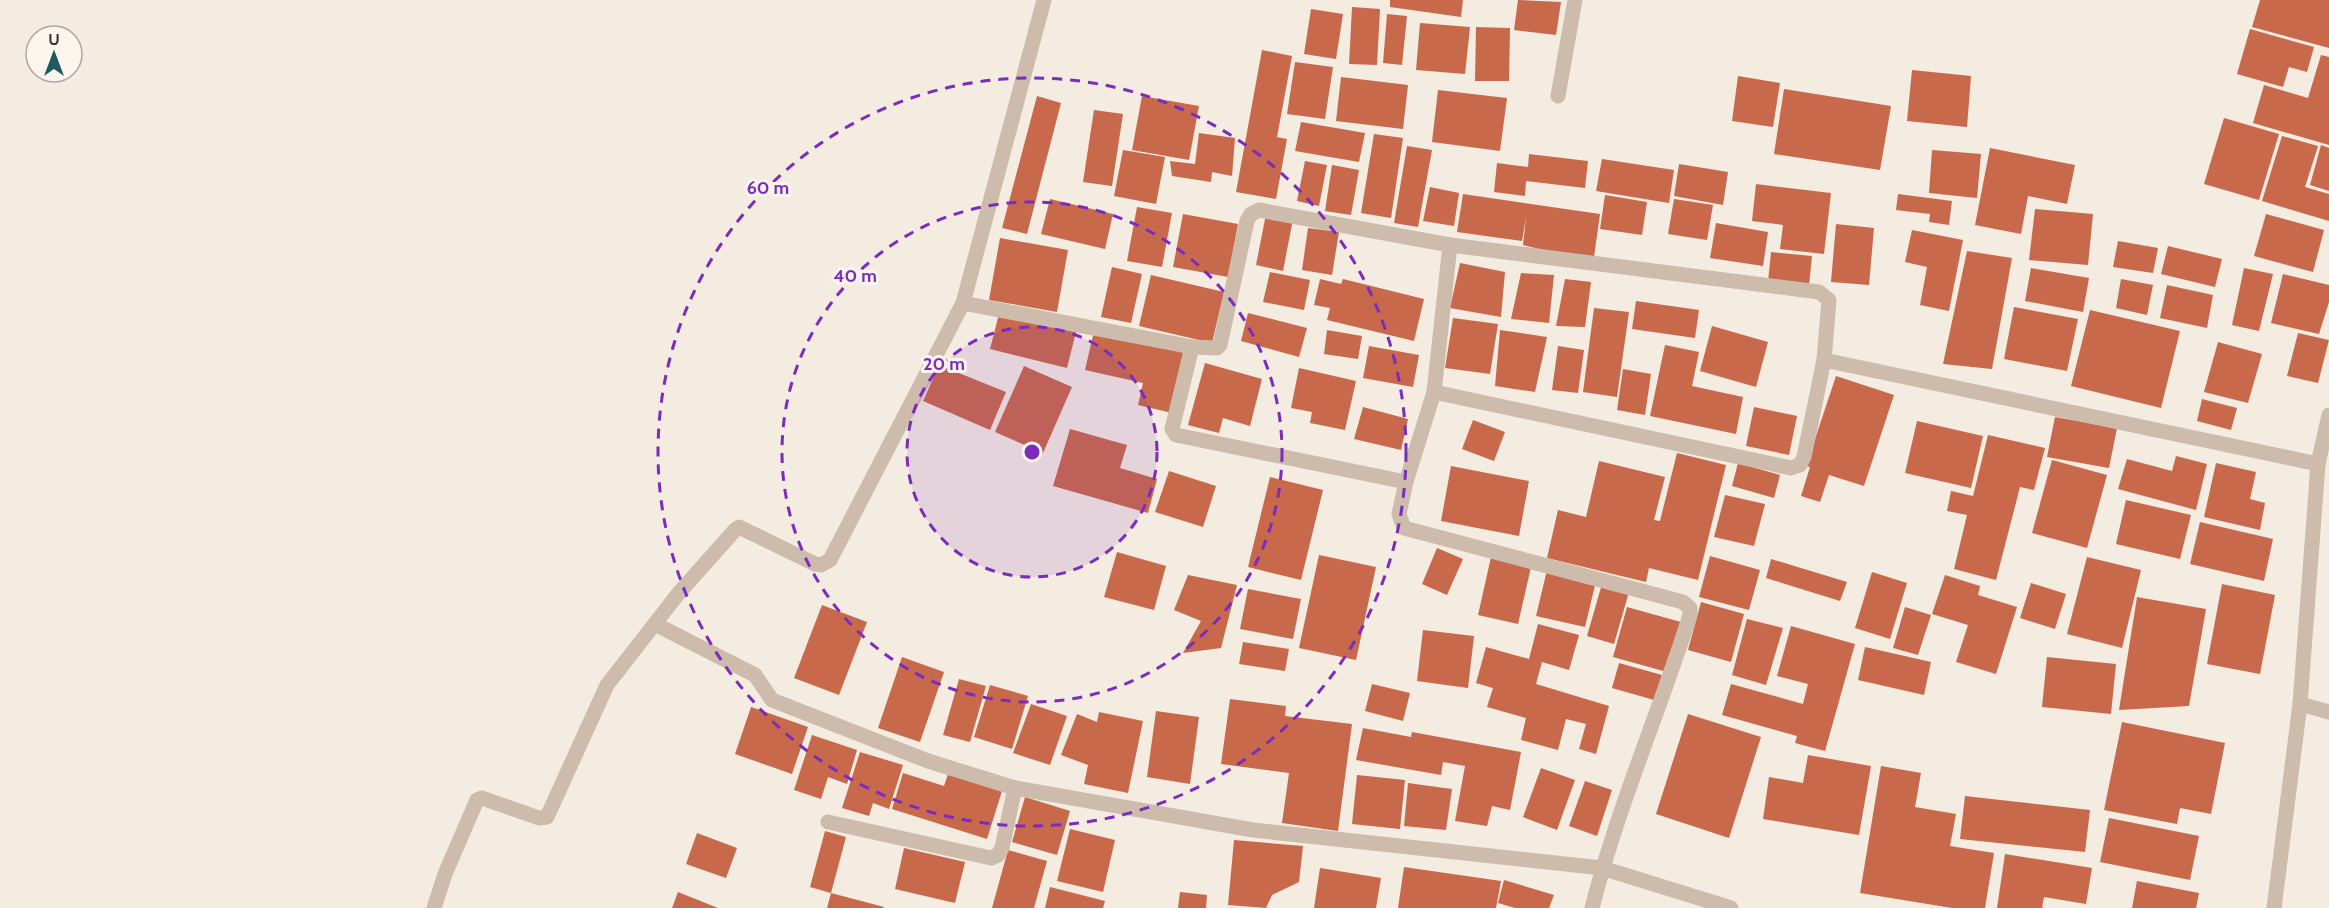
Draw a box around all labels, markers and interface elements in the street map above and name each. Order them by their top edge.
north arrow [24,24,84,84]
text: U [48,30,60,49]
text: 60 m [747,177,789,199]
text: 40 m [833,265,877,287]
text: 20 m [923,353,965,375]
centre of rings [1022,442,1042,462]

